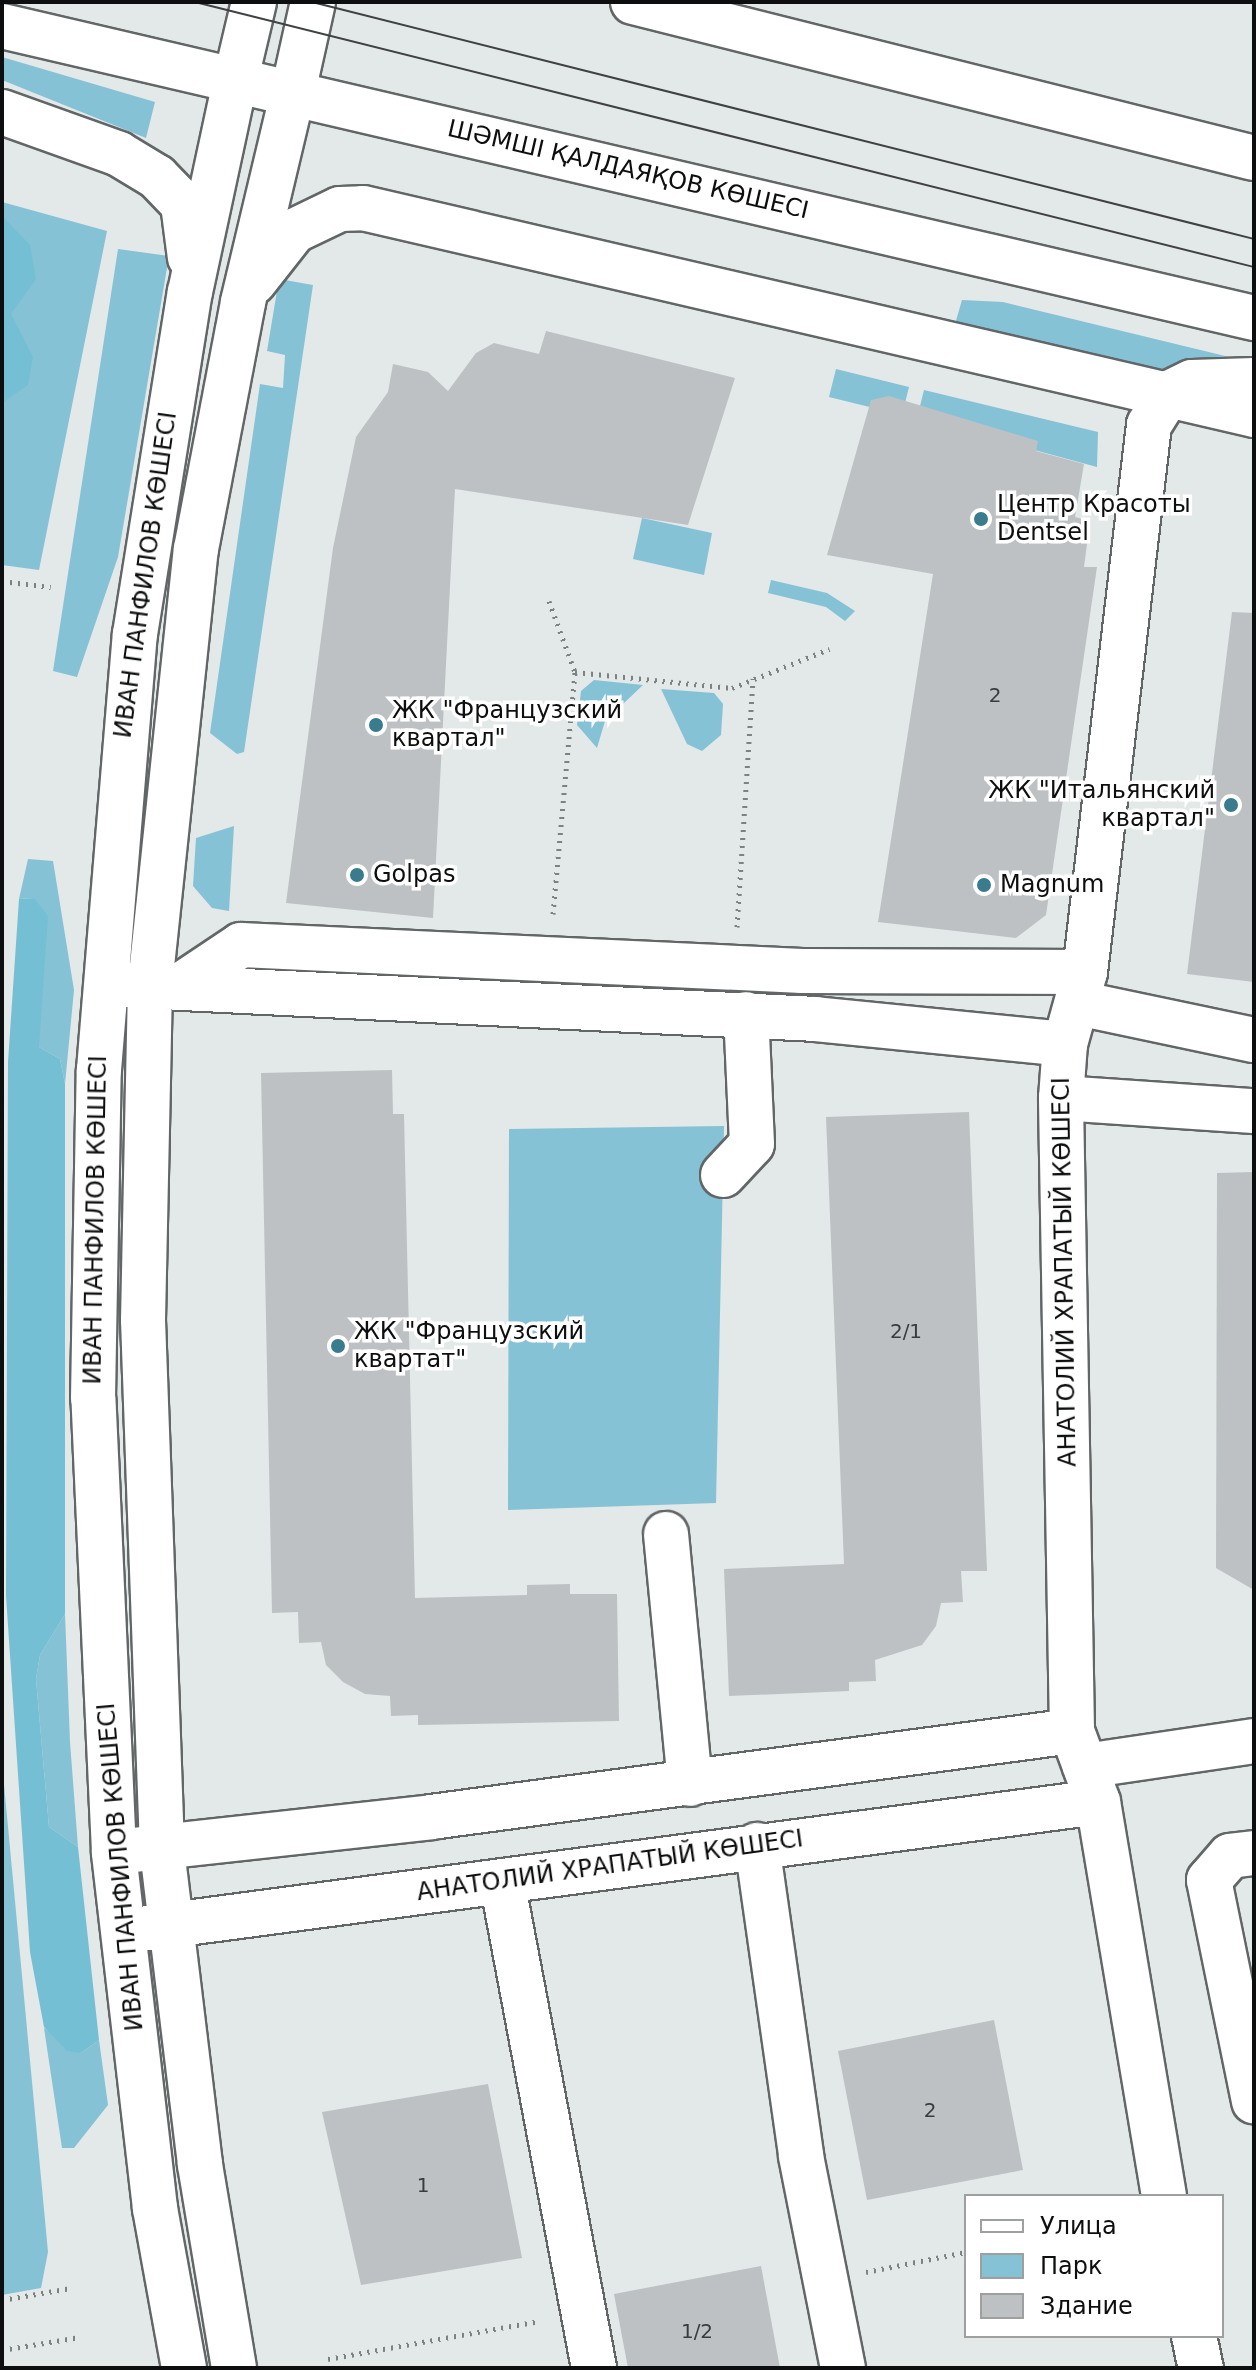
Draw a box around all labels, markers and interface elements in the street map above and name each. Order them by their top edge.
street label: ШӘМШІ ҚАЛДАЯҚОВ КӨШЕСІ [445,114,811,226]
street label: ИВАН ПАНФИЛОВ КӨШЕСІ [109,410,183,740]
place label: Центр Красоты Dentsel [997,491,1191,547]
marker: Центр Красоты Dentsel [972,510,990,528]
house number: 2 [989,683,1001,707]
place label: ЖК "Французский квартал" [392,697,622,753]
marker: ЖК "Французский квартал" [367,716,385,734]
place label: ЖК "Итальянский квартал" [988,777,1215,833]
marker: ЖК "Итальянский квартал" [1222,796,1240,814]
place label: Golpas [373,861,455,889]
marker: Golpas [348,866,366,884]
place label: Magnum [1000,871,1104,899]
marker: Magnum [975,876,993,894]
street label: ИВАН ПАНФИЛОВ КӨШЕСІ [79,1055,113,1385]
street label: АНАТОЛИЙ ХРАПАТЫЙ КӨШЕСІ [1047,1077,1083,1467]
place label: ЖК "Французский квартат" [354,1318,584,1374]
house number: 2/1 [890,1319,922,1343]
marker: ЖК "Французский квартат" [329,1337,347,1355]
street label: ИВАН ПАНФИЛОВ КӨШЕСІ [92,1702,150,2032]
street label: АНАТОЛИЙ ХРАПАТЫЙ КӨШЕСІ [415,1825,805,1907]
house number: 2 [924,2098,936,2122]
house number: 1 [417,2173,429,2197]
legend [964,2194,1224,2338]
text: Улица [1040,2212,1117,2240]
text: Парк [1040,2252,1102,2280]
text: Здание [1040,2292,1133,2320]
house number: 1/2 [681,2319,713,2343]

